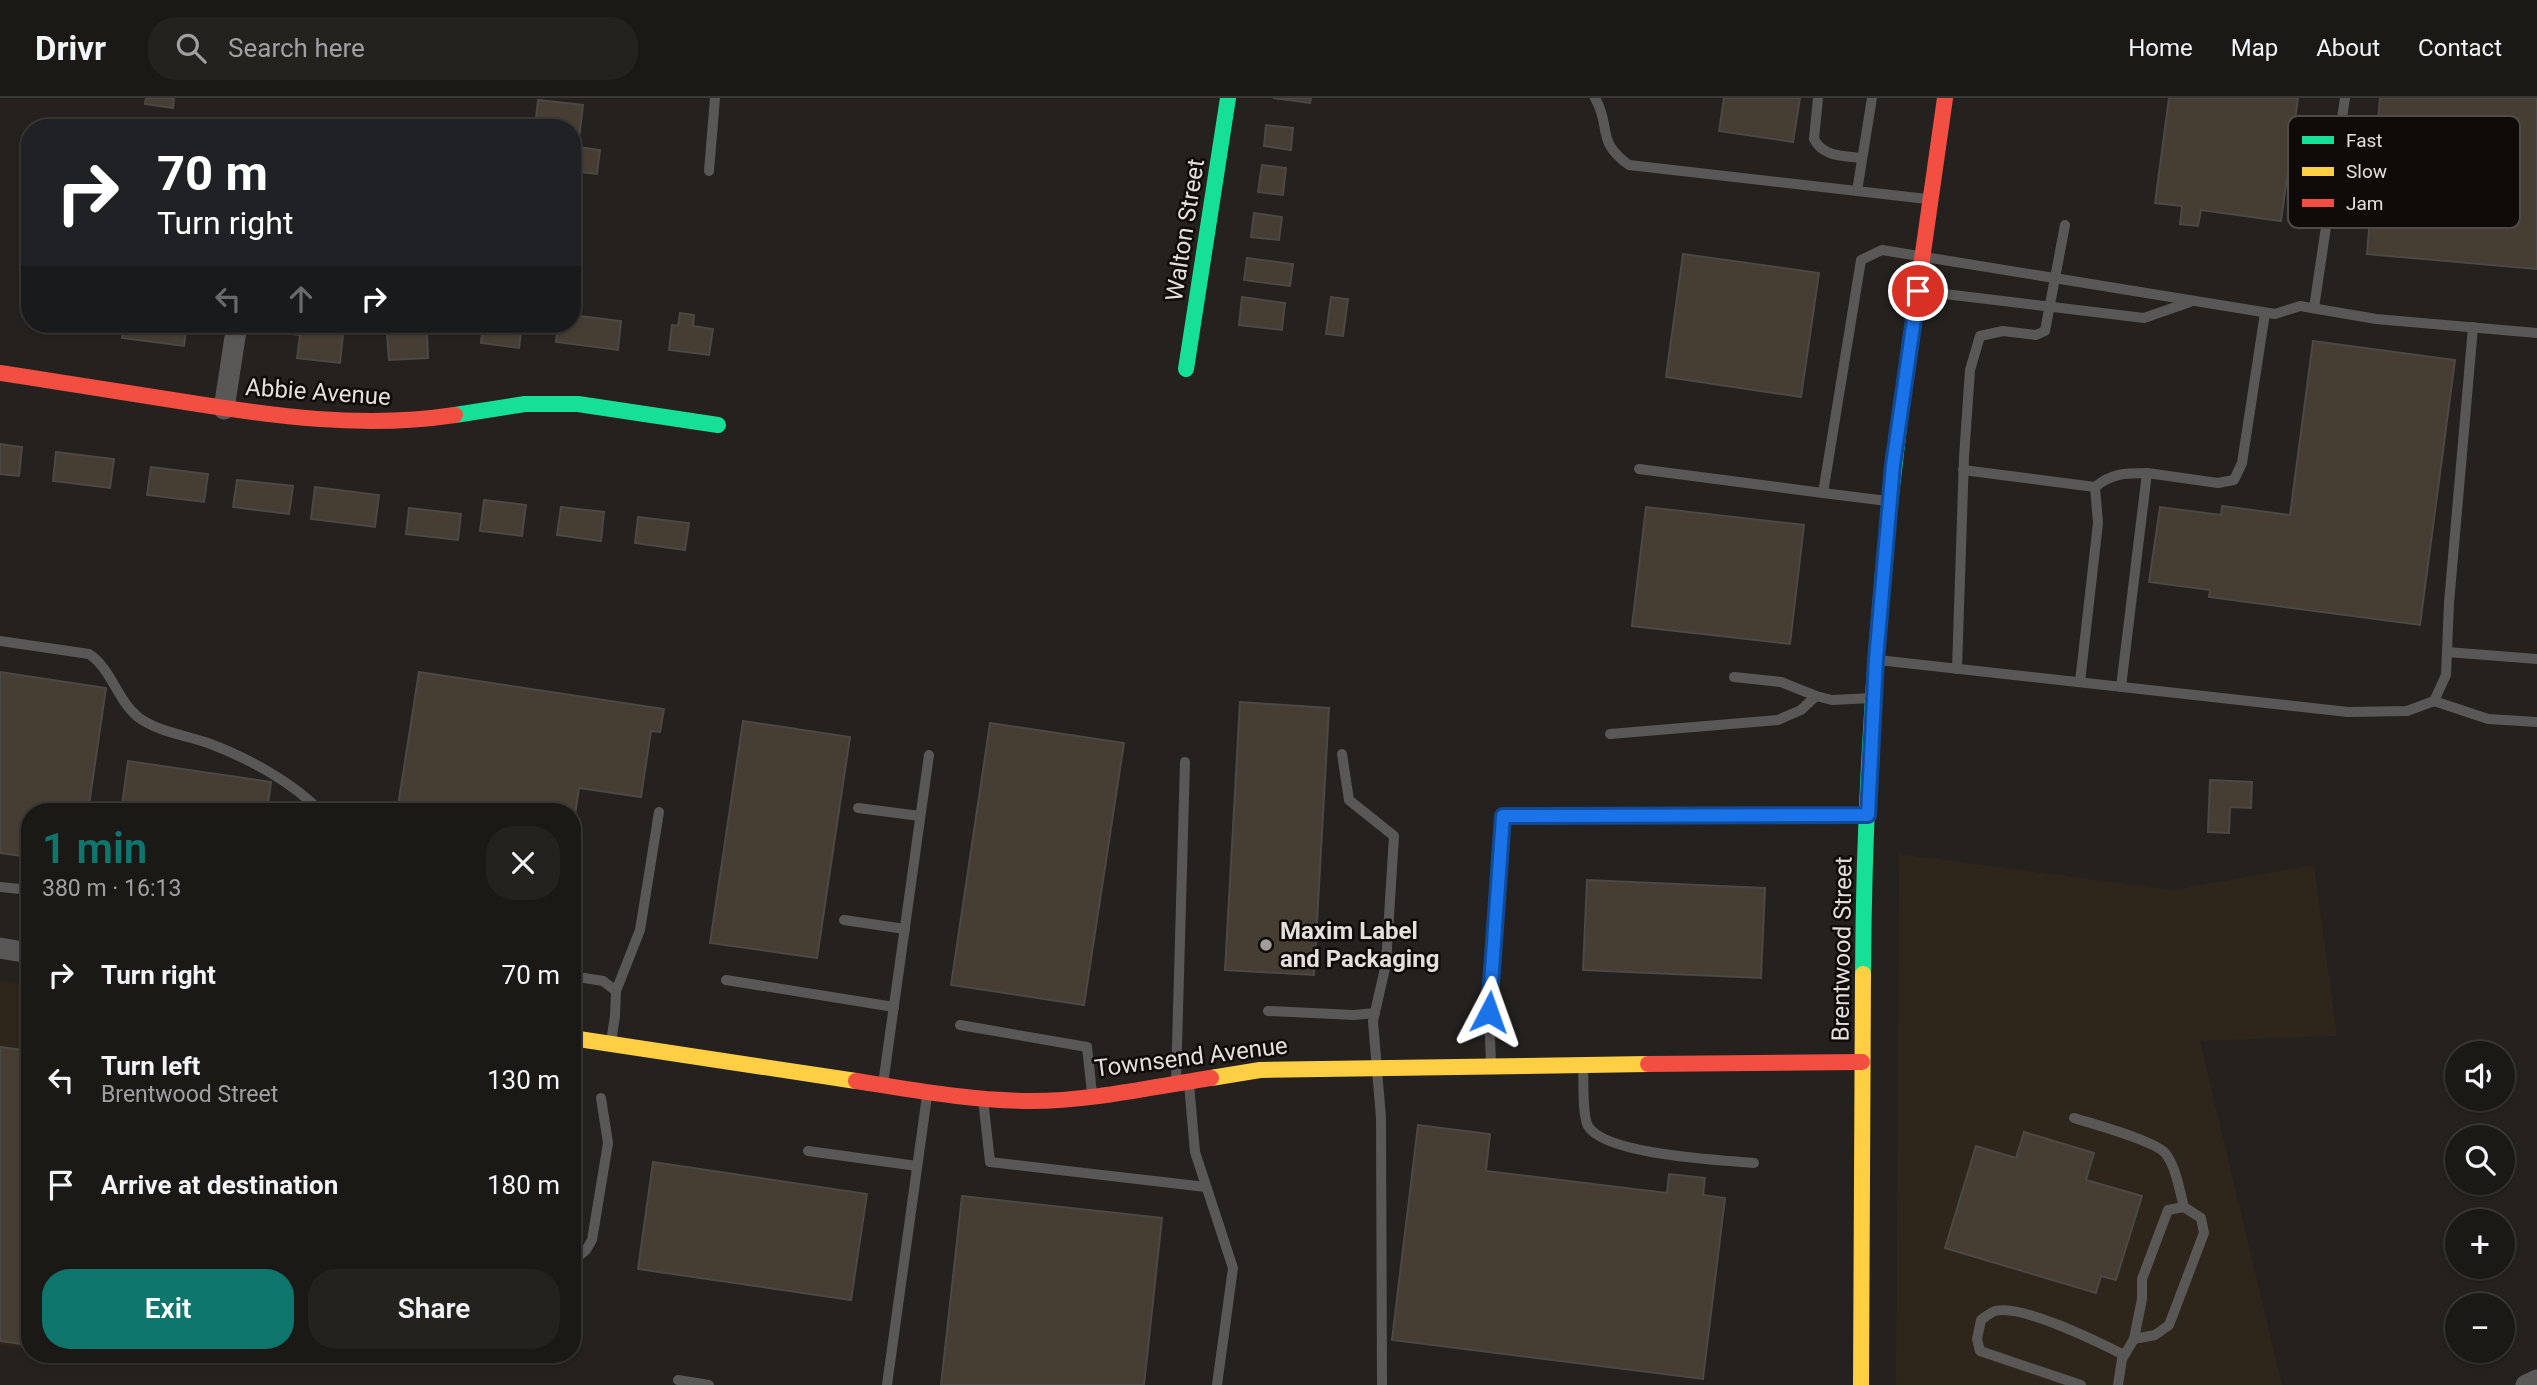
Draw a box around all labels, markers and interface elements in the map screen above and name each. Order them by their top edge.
search box [148,17,638,80]
text: Drivr [35,29,106,68]
icon: search [172,29,210,67]
text: Search here [228,33,365,63]
text: Home [2128,34,2193,62]
text: Map [2231,34,2278,62]
text: About [2316,34,2380,62]
text: Contact [2418,34,2502,62]
legend [2288,116,2520,228]
text: Fast [2346,129,2383,152]
text: 70 m [157,145,268,202]
icon: right [42,147,133,238]
street label: Walton Street [1160,157,1210,303]
text: Slow [2346,160,2387,183]
text: Jam [2346,192,2383,215]
text: Turn right [157,204,293,242]
pin [1888,261,1948,321]
icon: arrive [1899,272,1937,310]
icon: left [209,280,247,318]
icon: ahead [282,280,320,318]
icon: right [355,280,393,318]
street label: Abbie Avenue [244,373,392,411]
text: 1 min [42,824,147,873]
button: close [486,826,560,900]
street label: Brentwood Street [1826,856,1858,1042]
text: 380 m · 16:13 [42,875,181,902]
place label: Maxim Label and Packaging [1280,917,1439,973]
marker: Maxim Label and Packaging [1258,937,1274,953]
icon: right [42,956,80,994]
text: Turn right [101,960,216,990]
text: 70 m [502,960,560,990]
position arrow [1452,975,1526,1049]
street label: Townsend Avenue [1093,1031,1289,1083]
map controls [2445,1041,2515,1363]
button: sound [2445,1041,2515,1111]
text: Turn left [101,1051,200,1081]
icon: left [42,1061,80,1099]
text: 130 m [487,1065,560,1095]
text: Brentwood Street [101,1081,278,1108]
button: search [2445,1125,2515,1195]
icon: arrive [42,1166,80,1204]
text: Arrive at destination [101,1170,338,1200]
text: 180 m [487,1170,560,1200]
button: + [2445,1209,2515,1279]
button: Exit [42,1269,294,1349]
button: Share [308,1269,560,1349]
button: − [2445,1293,2515,1363]

